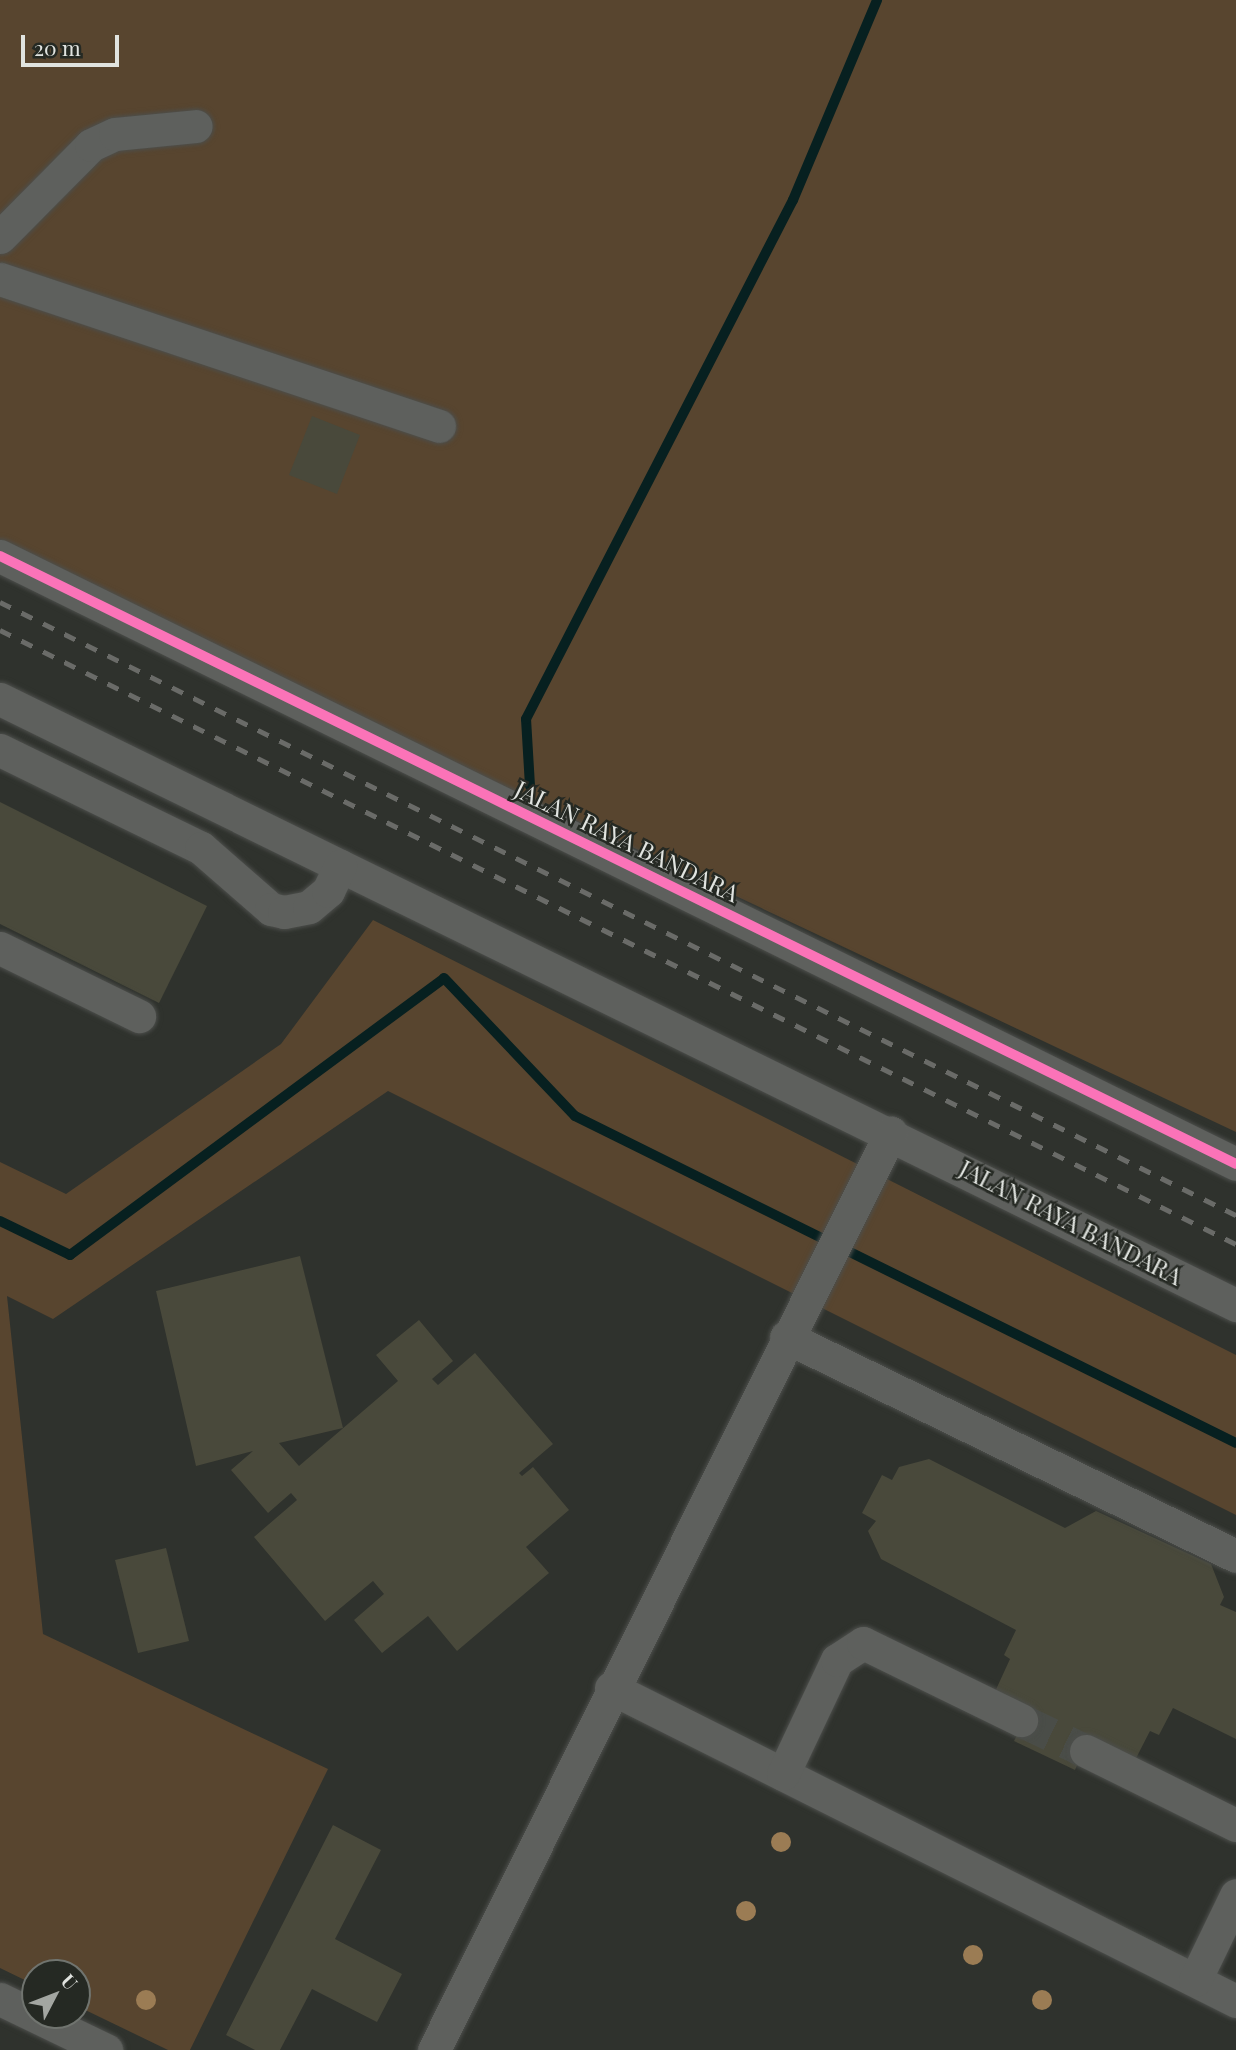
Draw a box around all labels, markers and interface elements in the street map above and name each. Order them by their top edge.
scale bar [24,21,122,65]
text: 20 m [34,33,81,61]
street label: JALAN RAYA BANDARA [510,774,744,908]
street label: JALAN RAYA BANDARA [955,1153,1187,1291]
north arrow [21,1959,91,2029]
text: U [56,1968,84,1995]

